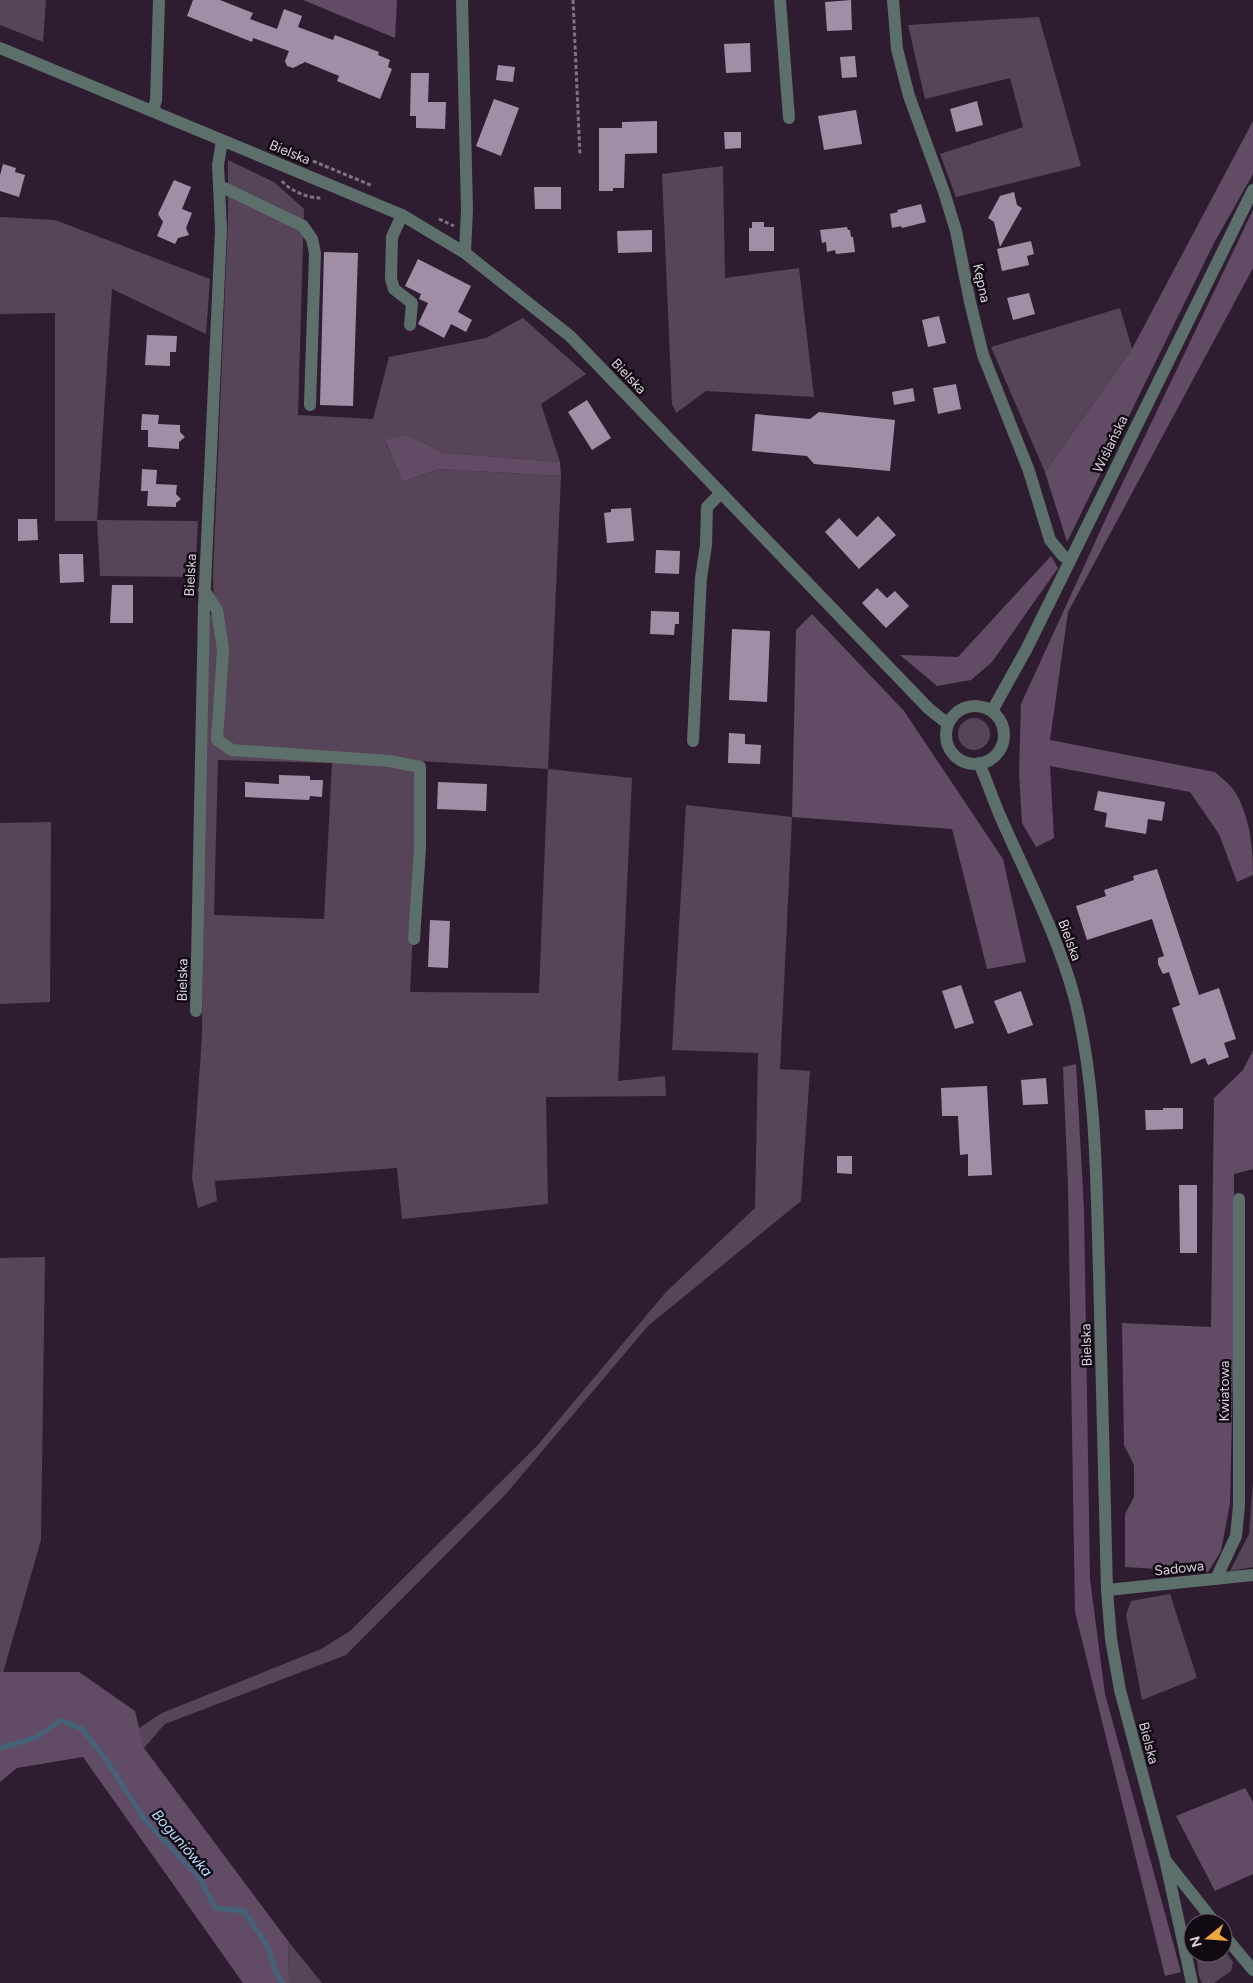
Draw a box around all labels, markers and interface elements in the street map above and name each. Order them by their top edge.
street label: Bielska [267,137,313,168]
street label: Kępna [969,262,994,304]
street label: Bielska [608,355,650,398]
street label: Wiślańska [1089,413,1132,476]
street label: Bielska [181,553,200,597]
street label: Bielska [1054,917,1085,963]
street label: Bielska [174,958,191,1002]
street label: Bielska [1077,1323,1096,1367]
street label: Kwiatowa [1216,1361,1233,1421]
street label: Sadowa [1153,1557,1205,1580]
street label: Bielska [1135,1720,1162,1766]
water label: Boguniówka [148,1806,216,1880]
north arrow [1183,1913,1233,1963]
text: N [1186,1934,1206,1949]

